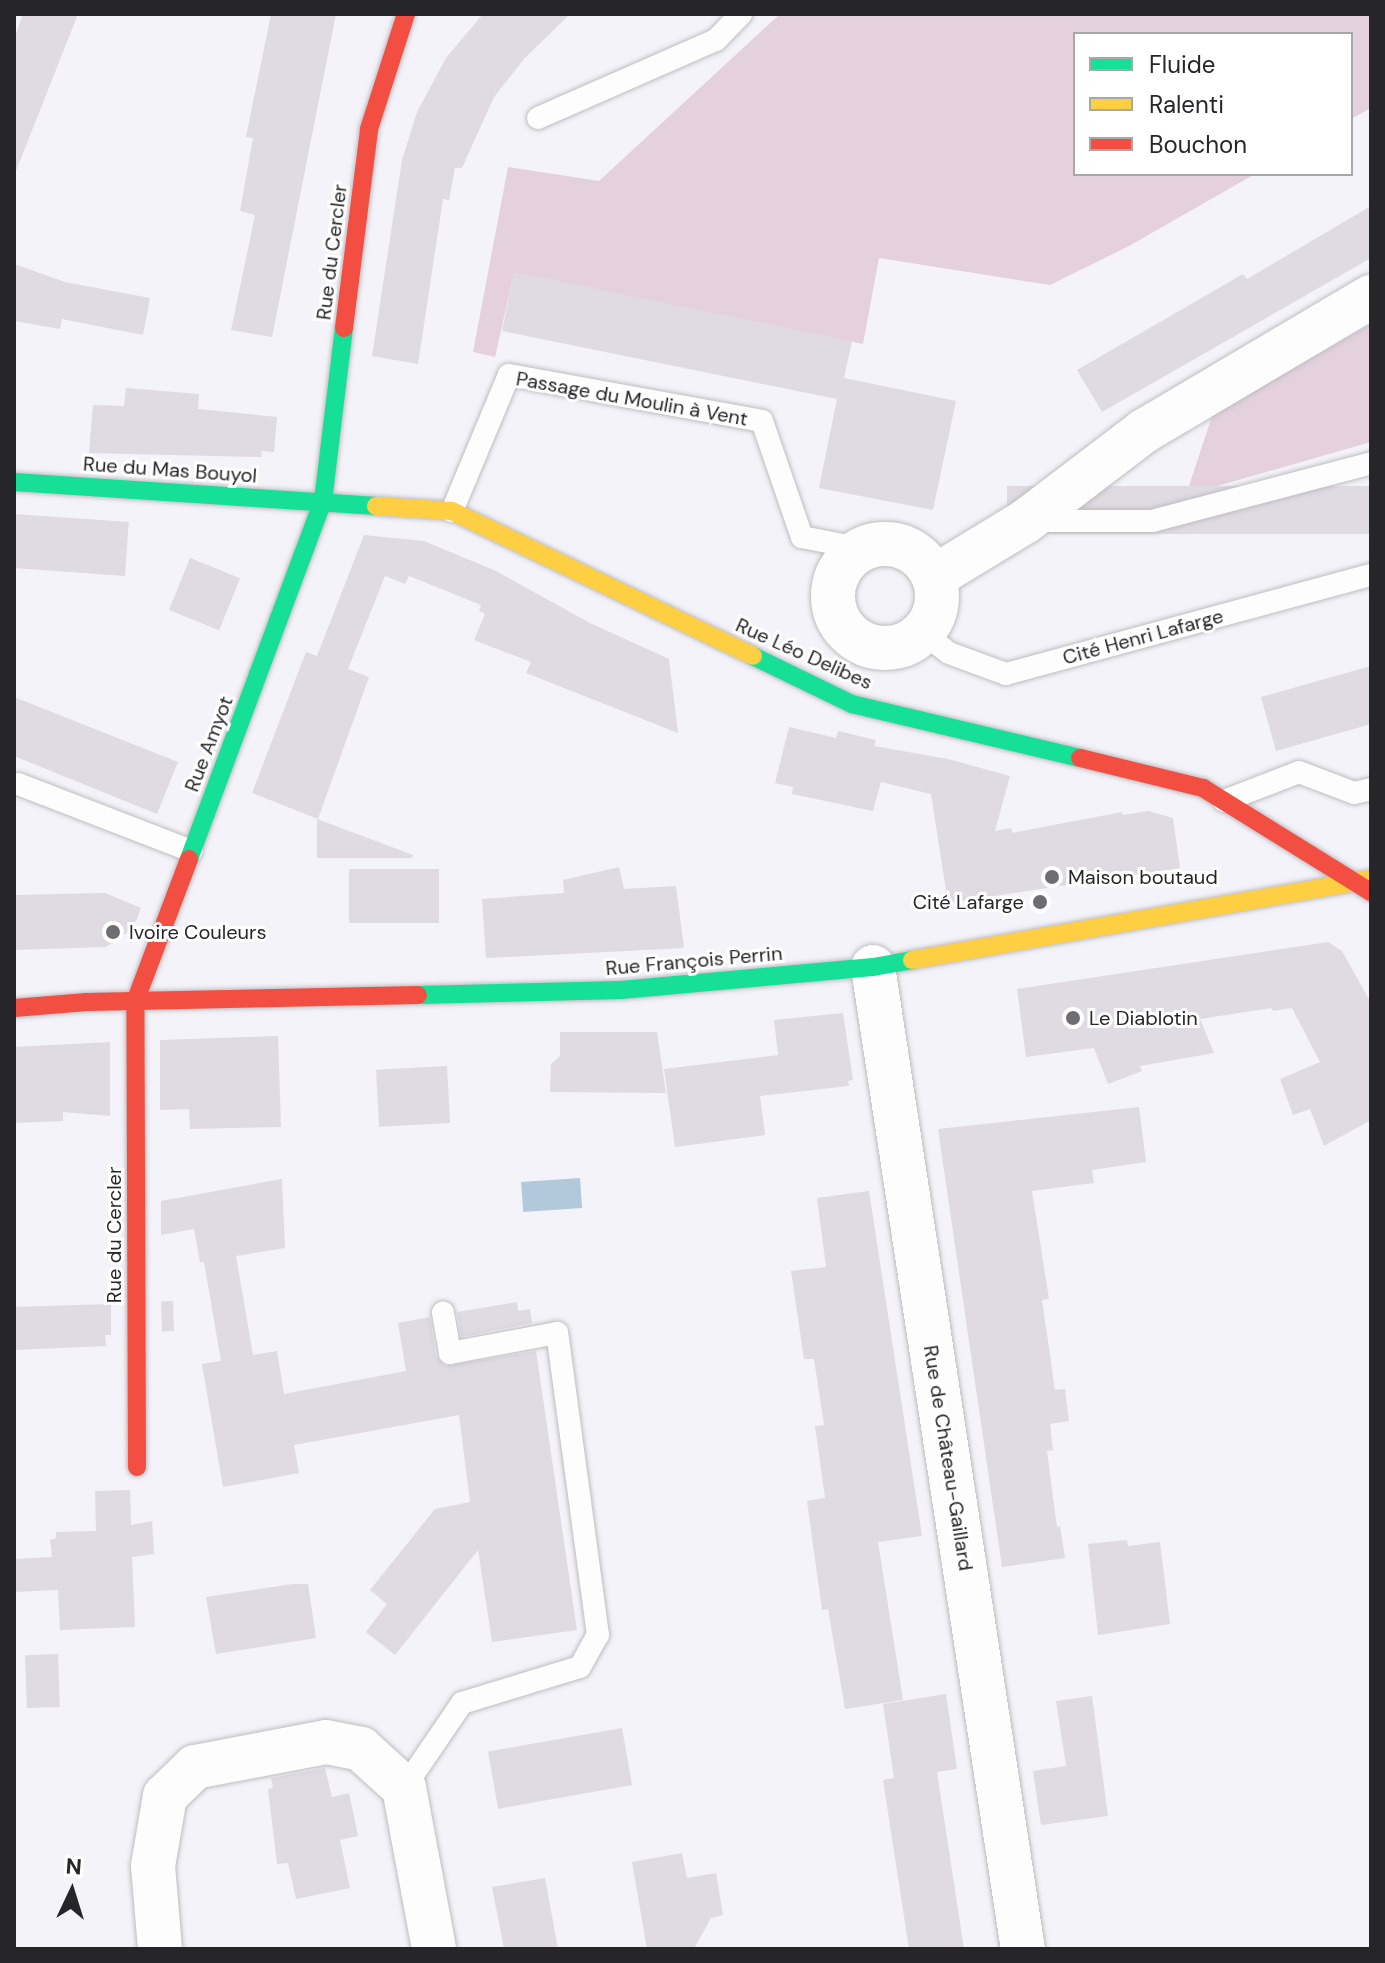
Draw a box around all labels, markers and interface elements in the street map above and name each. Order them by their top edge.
legend [1073,32,1353,176]
text: Fluide [1149,49,1215,80]
text: Ralenti [1149,89,1224,120]
text: Bouchon [1149,129,1247,160]
street label: Rue du Cercler [312,183,352,321]
street label: Passage du Moulin à Vent [514,367,750,431]
street label: Rue du Mas Bouyol [82,452,258,488]
street label: Cité Henri Lafarge [1060,604,1226,670]
street label: Rue Léo Delibes [732,613,876,695]
street label: Rue Amyot [180,693,238,795]
place label: Maison boutaud [1068,865,1218,889]
marker: Maison boutaud [1043,868,1061,886]
place label: Cité Lafarge [913,890,1024,914]
marker: Cité Lafarge [1031,893,1049,911]
place label: Ivoire Couleurs [129,920,266,944]
marker: Ivoire Couleurs [104,923,122,941]
street label: Rue François Perrin [605,941,783,981]
place label: Le Diablotin [1089,1006,1198,1030]
marker: Le Diablotin [1064,1009,1082,1027]
street label: Rue du Cercler [102,1167,126,1303]
street label: Rue de Château-Gaillard [918,1344,978,1572]
north arrow [32,1851,112,1931]
text: N [65,1852,83,1882]

